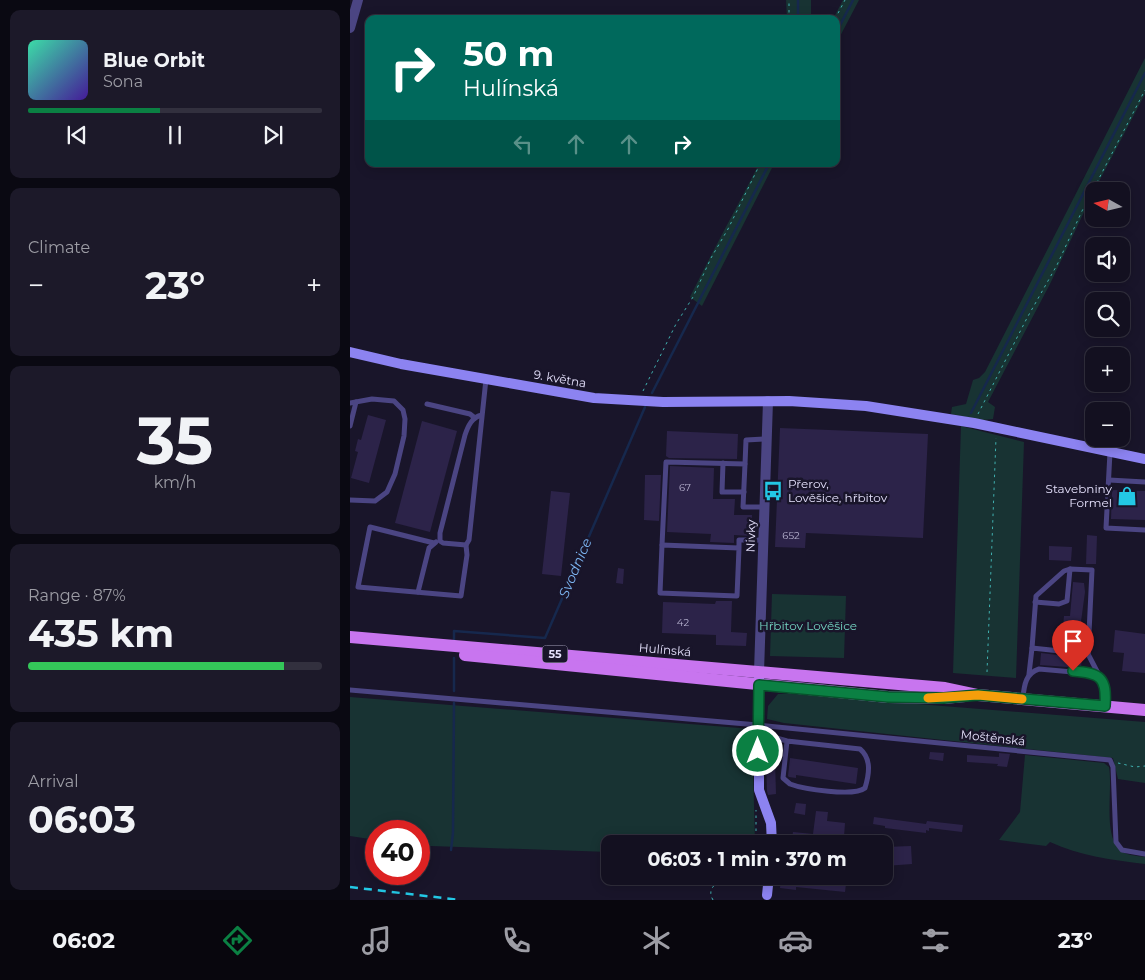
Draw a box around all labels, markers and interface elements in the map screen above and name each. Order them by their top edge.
text: 50 m [463,32,554,75]
icon: right [380,35,445,100]
text: Blue Orbit [103,49,205,72]
text: Sona [103,72,143,91]
text: Hulínská [463,75,559,102]
icon: previous [63,121,91,149]
icon: pause [161,121,189,149]
icon: next [259,121,287,149]
icon: left [509,130,537,158]
icon: ahead [562,130,590,158]
icon: ahead [615,130,643,158]
icon: right [668,130,696,158]
north arrow [1085,182,1130,228]
map controls [1085,182,1130,447]
button: sound [1085,237,1130,282]
text: Climate [28,238,90,257]
text: 23° [145,262,205,309]
text: − [28,268,44,302]
text: + [306,268,322,302]
button: search [1085,292,1130,337]
button: + [1085,347,1130,392]
street label: 9. května [533,366,588,391]
text: 35 [137,401,213,480]
button: − [1085,402,1130,447]
text: km/h [154,473,196,492]
place label: Přerov, Lověšice, hřbitov [788,476,888,505]
bus stop icon: Přerov, Lověšice, hřbitov [762,480,784,502]
house number: 67 [679,481,691,494]
place label: Stavebniny Formel [1046,481,1112,510]
shop icon: Stavebniny Formel [1116,485,1138,507]
street label: Nivky [742,519,759,553]
house number: 652 [782,529,800,542]
water label: Svodnice [554,535,596,601]
text: Range · 87% [28,586,126,605]
text: 435 km [28,610,174,657]
house number: 42 [677,616,689,629]
park label: Hřbitov Lověšice [759,618,857,633]
pin [1052,620,1094,671]
icon: arrive [1059,627,1087,655]
street label: Hulínská [638,640,692,659]
road number: 55 [542,646,568,662]
position arrow [731,724,783,776]
street label: Moštěnská [960,727,1026,748]
text: Arrival [28,772,78,791]
text: 06:03 [28,796,136,843]
speed limit sign: 40 [365,820,430,885]
text: 06:03 · 1 min · 370 m [647,848,847,871]
icon: directions [220,923,255,958]
icon: music [359,923,394,958]
icon: phone [499,923,534,958]
icon: climate [639,923,674,958]
icon: car [778,923,813,958]
icon: filters [918,923,953,958]
text: 06:02 [52,927,115,954]
text: 23° [1058,927,1093,954]

